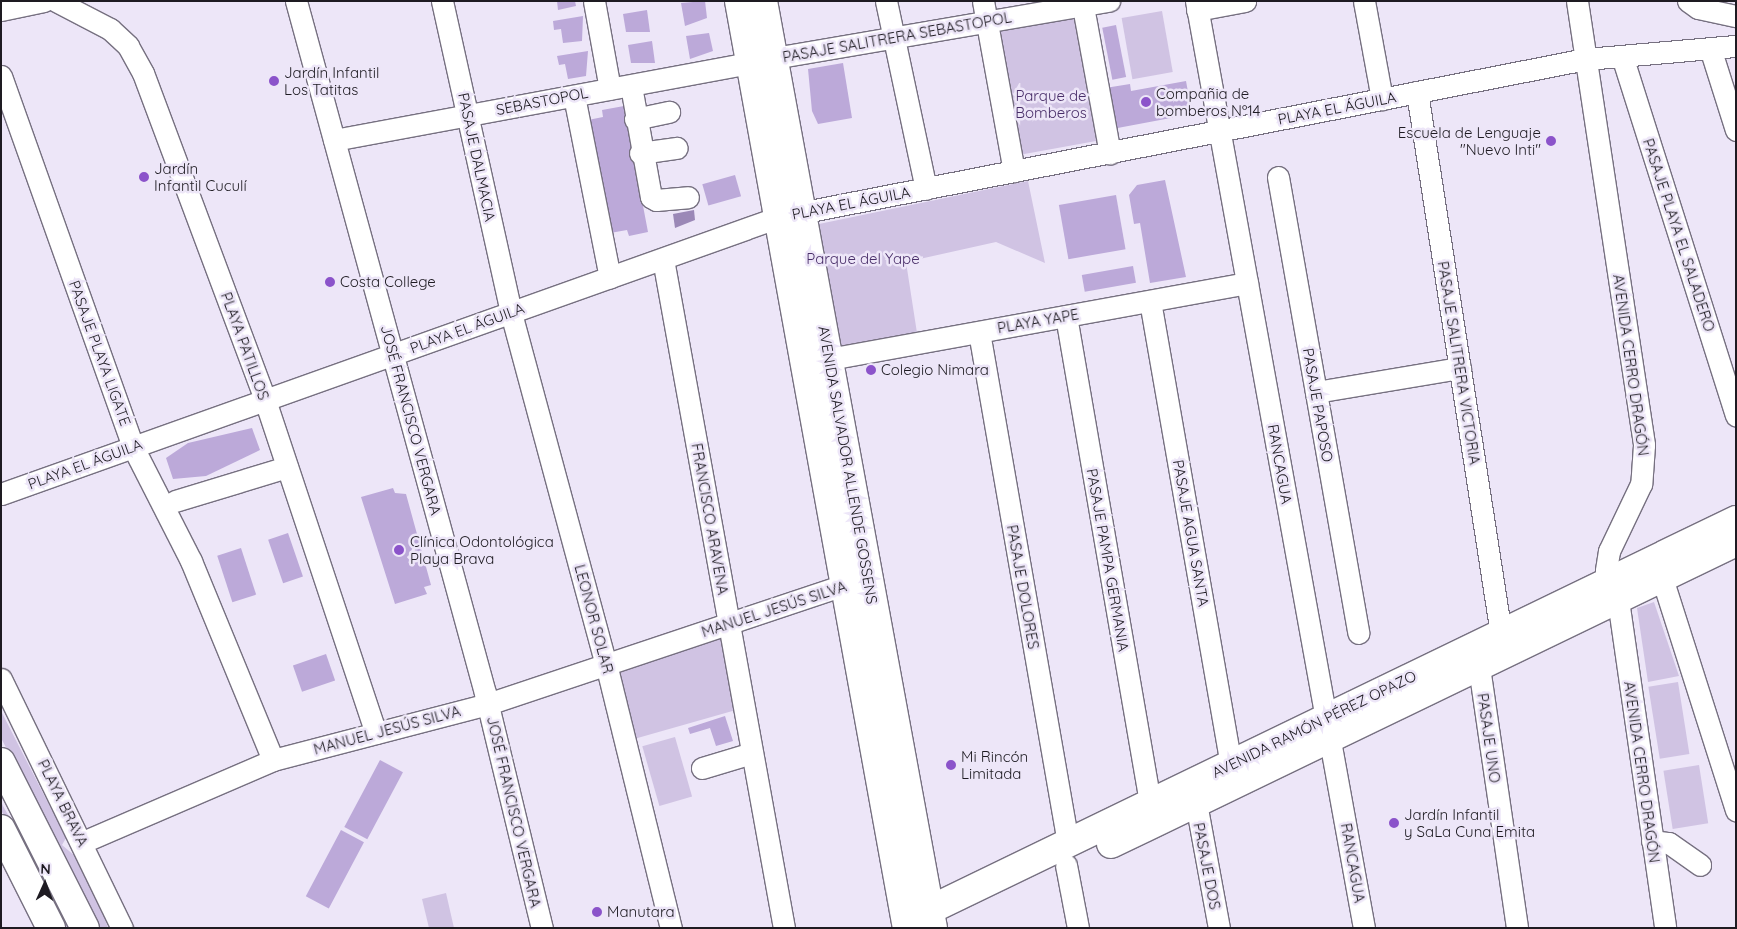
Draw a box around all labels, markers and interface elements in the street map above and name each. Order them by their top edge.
street label: PASAJE SALITRERA SEBASTOPOL [781,8,1013,66]
place label: Jardín Infantil Los Tatitas [284,63,380,98]
marker: Jardín Infantil Los Tatitas [268,75,280,87]
street label: SEBASTOPOL [494,83,590,119]
place label: Compañia de bomberos Nº14 [1156,84,1260,119]
park label: Parque de Bomberos [1015,86,1087,121]
street label: PLAYA EL ÁGUILA [1276,88,1398,128]
street label: PASAJE DALMACIA [455,91,499,223]
marker: Compañia de bomberos Nº14 [1140,96,1152,108]
place label: Escuela de Lenguaje "Nuevo Inti" [1398,123,1541,158]
marker: Escuela de Lenguaje "Nuevo Inti" [1545,135,1557,147]
street label: PASAJE PLAYA EL SALADERO [1639,136,1719,334]
place label: Jardín Infantil Cuculí [154,159,247,194]
marker: Jardín Infantil Cuculí [138,171,150,183]
street label: PLAYA EL ÁGUILA [790,183,912,223]
park label: Parque del Yape [806,250,920,268]
street label: PASAJE SALITRERA VICTORIA [1434,260,1484,466]
place label: Costa College [340,273,436,291]
street label: AVENIDA CERRO DRAGÓN [1609,273,1653,457]
marker: Costa College [324,276,336,288]
street label: PASAJE PLAYA LIGATE [65,278,135,428]
street label: PLAYA PATILLOS [217,290,273,402]
street label: PLAYA EL ÁGUILA [407,299,527,357]
street label: PLAYA YAPE [996,305,1080,337]
street label: JOSÉ FRANCISCO VERGARA [377,323,445,517]
street label: AVENIDA SALVADOR ALLENDE GOSSENS [815,325,881,605]
street label: PASAJE PAPOSO [1299,346,1337,464]
place label: Colegio Nimara [881,361,989,379]
marker: Colegio Nimara [865,364,877,376]
street label: RANCAGUA [1264,423,1296,505]
street label: PLAYA EL ÁGUILA [25,435,145,493]
street label: FRANCISCO ARAVENA [688,442,732,596]
street label: PASAJE AGUA SANTA [1169,458,1213,608]
street label: PASAJE PAMPA GERMANIA [1083,467,1133,653]
street label: PASAJE DOLORES [1003,523,1043,651]
place label: Clínica Odontológica Playa Brava [410,532,554,567]
marker: Clínica Odontológica Playa Brava [392,543,406,557]
street label: LEONOR SOLAR [571,562,617,676]
street label: MANUEL JESÚS SILVA [699,577,849,641]
street label: AVENIDA RAMÓN PÉREZ OPAZO [1209,667,1419,781]
street label: AVENIDA CERRO DRAGÓN [1620,680,1664,864]
street label: PASAJE UNO [1474,692,1504,784]
street label: MANUEL JESÚS SILVA [312,702,462,758]
street label: JOSÉ FRANCISCO VERGARA [483,715,545,909]
place label: Mi Rincón Limitada [961,747,1028,782]
street label: PLAYA BRAVA [34,756,92,850]
marker: Mi Rincón Limitada [945,759,957,771]
place label: Jardín Infantil y SaLa Cuna Emita [1404,805,1535,840]
marker: Jardín Infantil y SaLa Cuna Emita [1388,817,1400,829]
street label: PASAJE DOS [1190,821,1224,911]
street label: RANCAGUA [1337,822,1369,904]
north arrow [20,859,70,909]
text: N [40,860,51,878]
place label: Manutara [607,903,675,921]
marker: Manutara [591,906,603,918]

